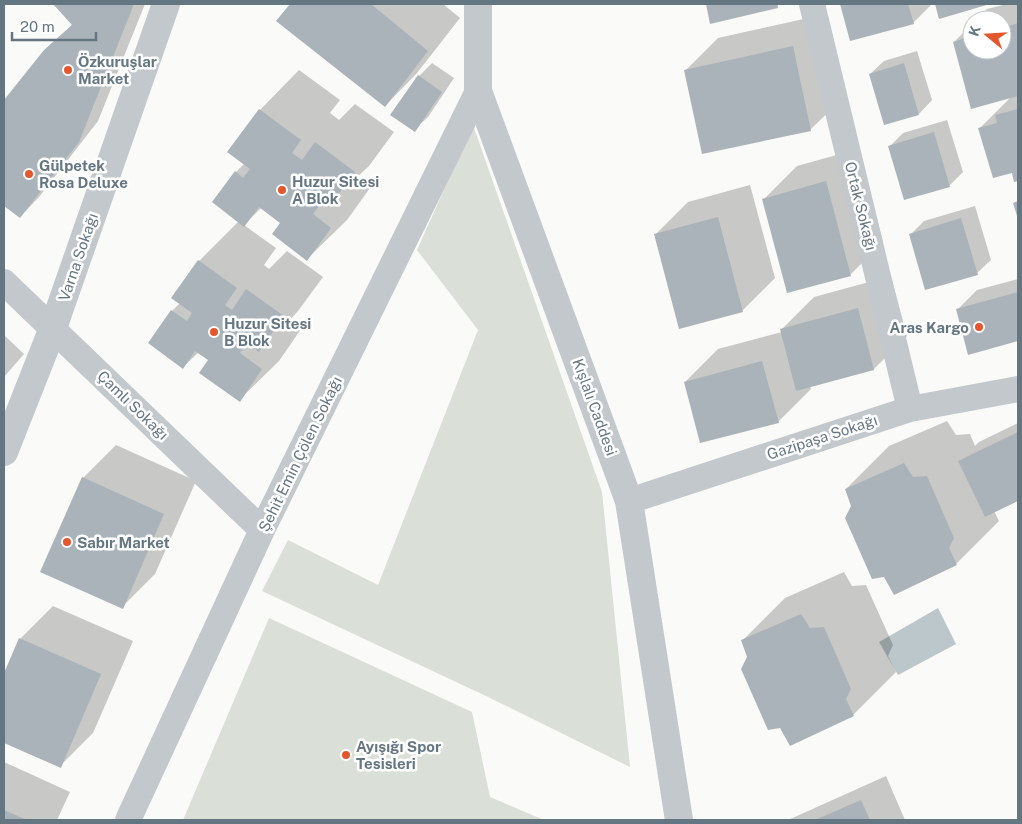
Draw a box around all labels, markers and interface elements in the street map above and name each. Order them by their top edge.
scale bar [12,10,96,42]
north arrow [962,10,1012,60]
text: 20 m [20,18,55,35]
text: K [965,24,984,38]
place label: Özkuruşlar Market [78,53,157,87]
marker: Özkuruşlar Market [62,64,74,76]
place label: Gülpetek Rosa Deluxe [39,157,128,191]
street label: Ortak Sokağı [842,160,880,252]
marker: Gülpetek Rosa Deluxe [23,168,35,180]
place label: Huzur Sitesi A Blok [292,173,379,207]
marker: Huzur Sitesi A Blok [276,184,288,196]
street label: Varna Sokağı [55,211,101,303]
place label: Huzur Sitesi B Blok [224,315,311,349]
place label: Aras Kargo [889,319,969,336]
marker: Aras Kargo [973,321,985,333]
marker: Huzur Sitesi B Blok [208,326,220,338]
street label: Kışlalı Caddesi [570,356,620,458]
street label: Çamlı Sokağı [94,367,172,443]
street label: Şehit Emin Çölen Sokağı [255,374,345,534]
street label: Gazipaşa Sokağı [765,411,879,463]
place label: Sabır Market [77,534,170,551]
marker: Sabır Market [61,536,73,548]
place label: Ayışığı Spor Tesisleri [356,738,441,772]
marker: Ayışığı Spor Tesisleri [340,749,352,761]

